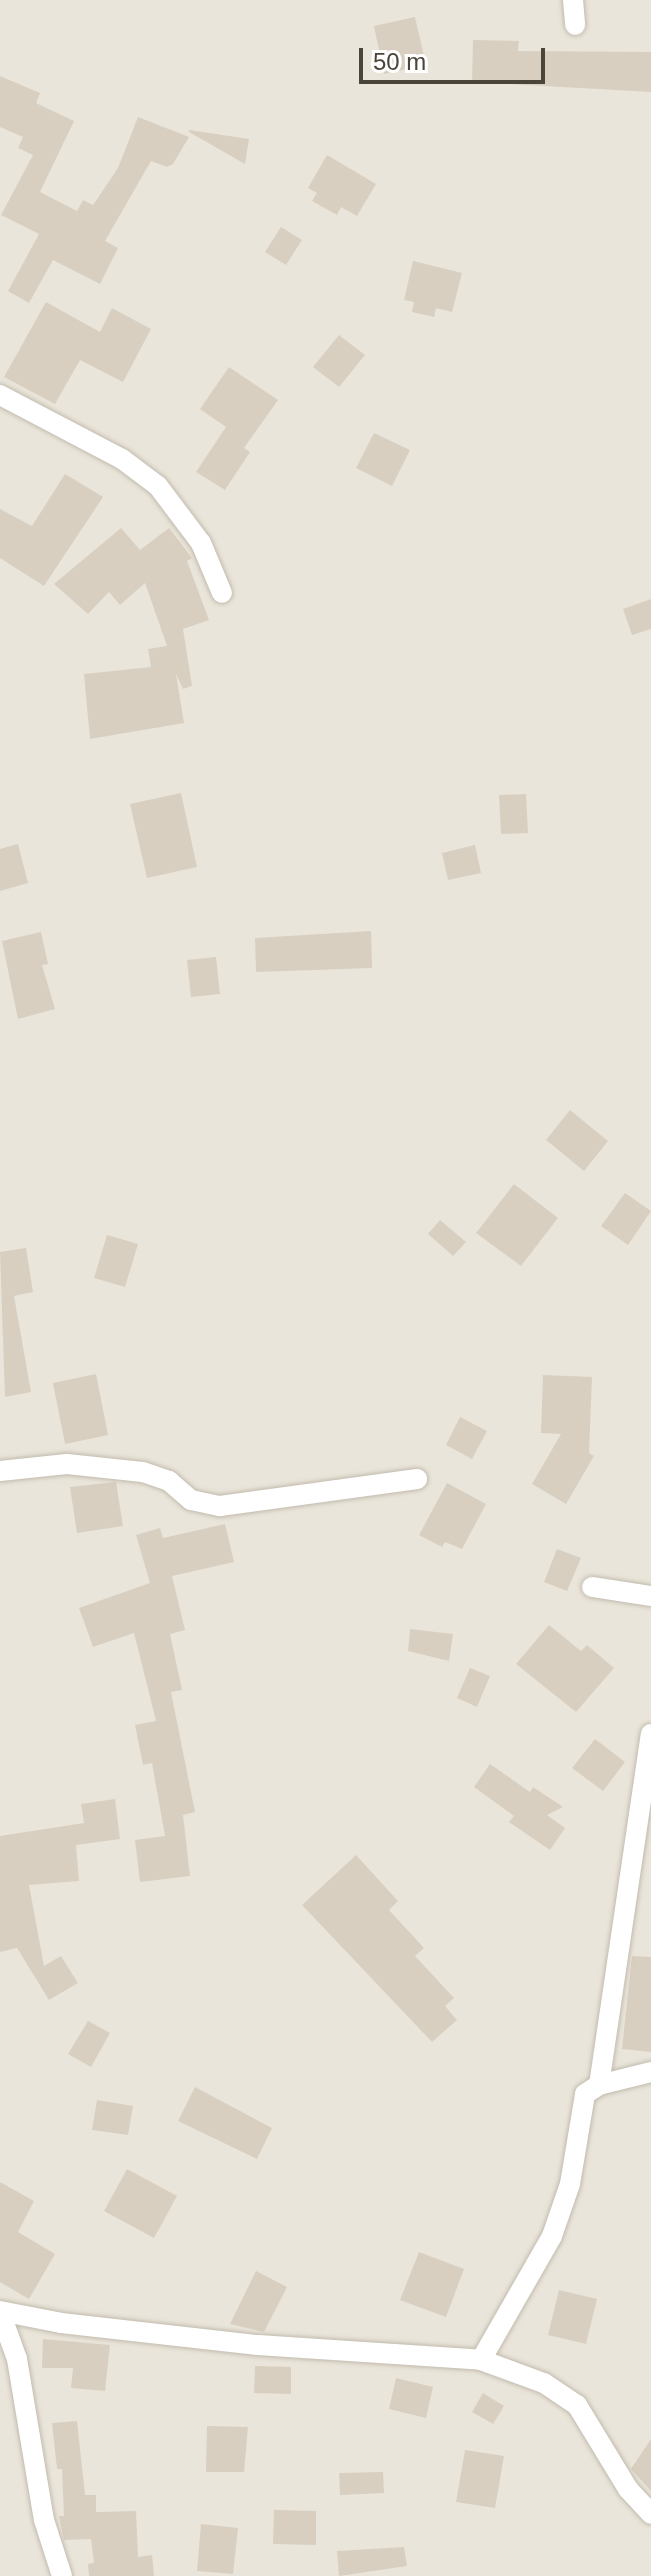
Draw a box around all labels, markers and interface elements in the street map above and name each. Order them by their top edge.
scale bar [363,32,549,82]
text: 50 m [373,48,426,75]

